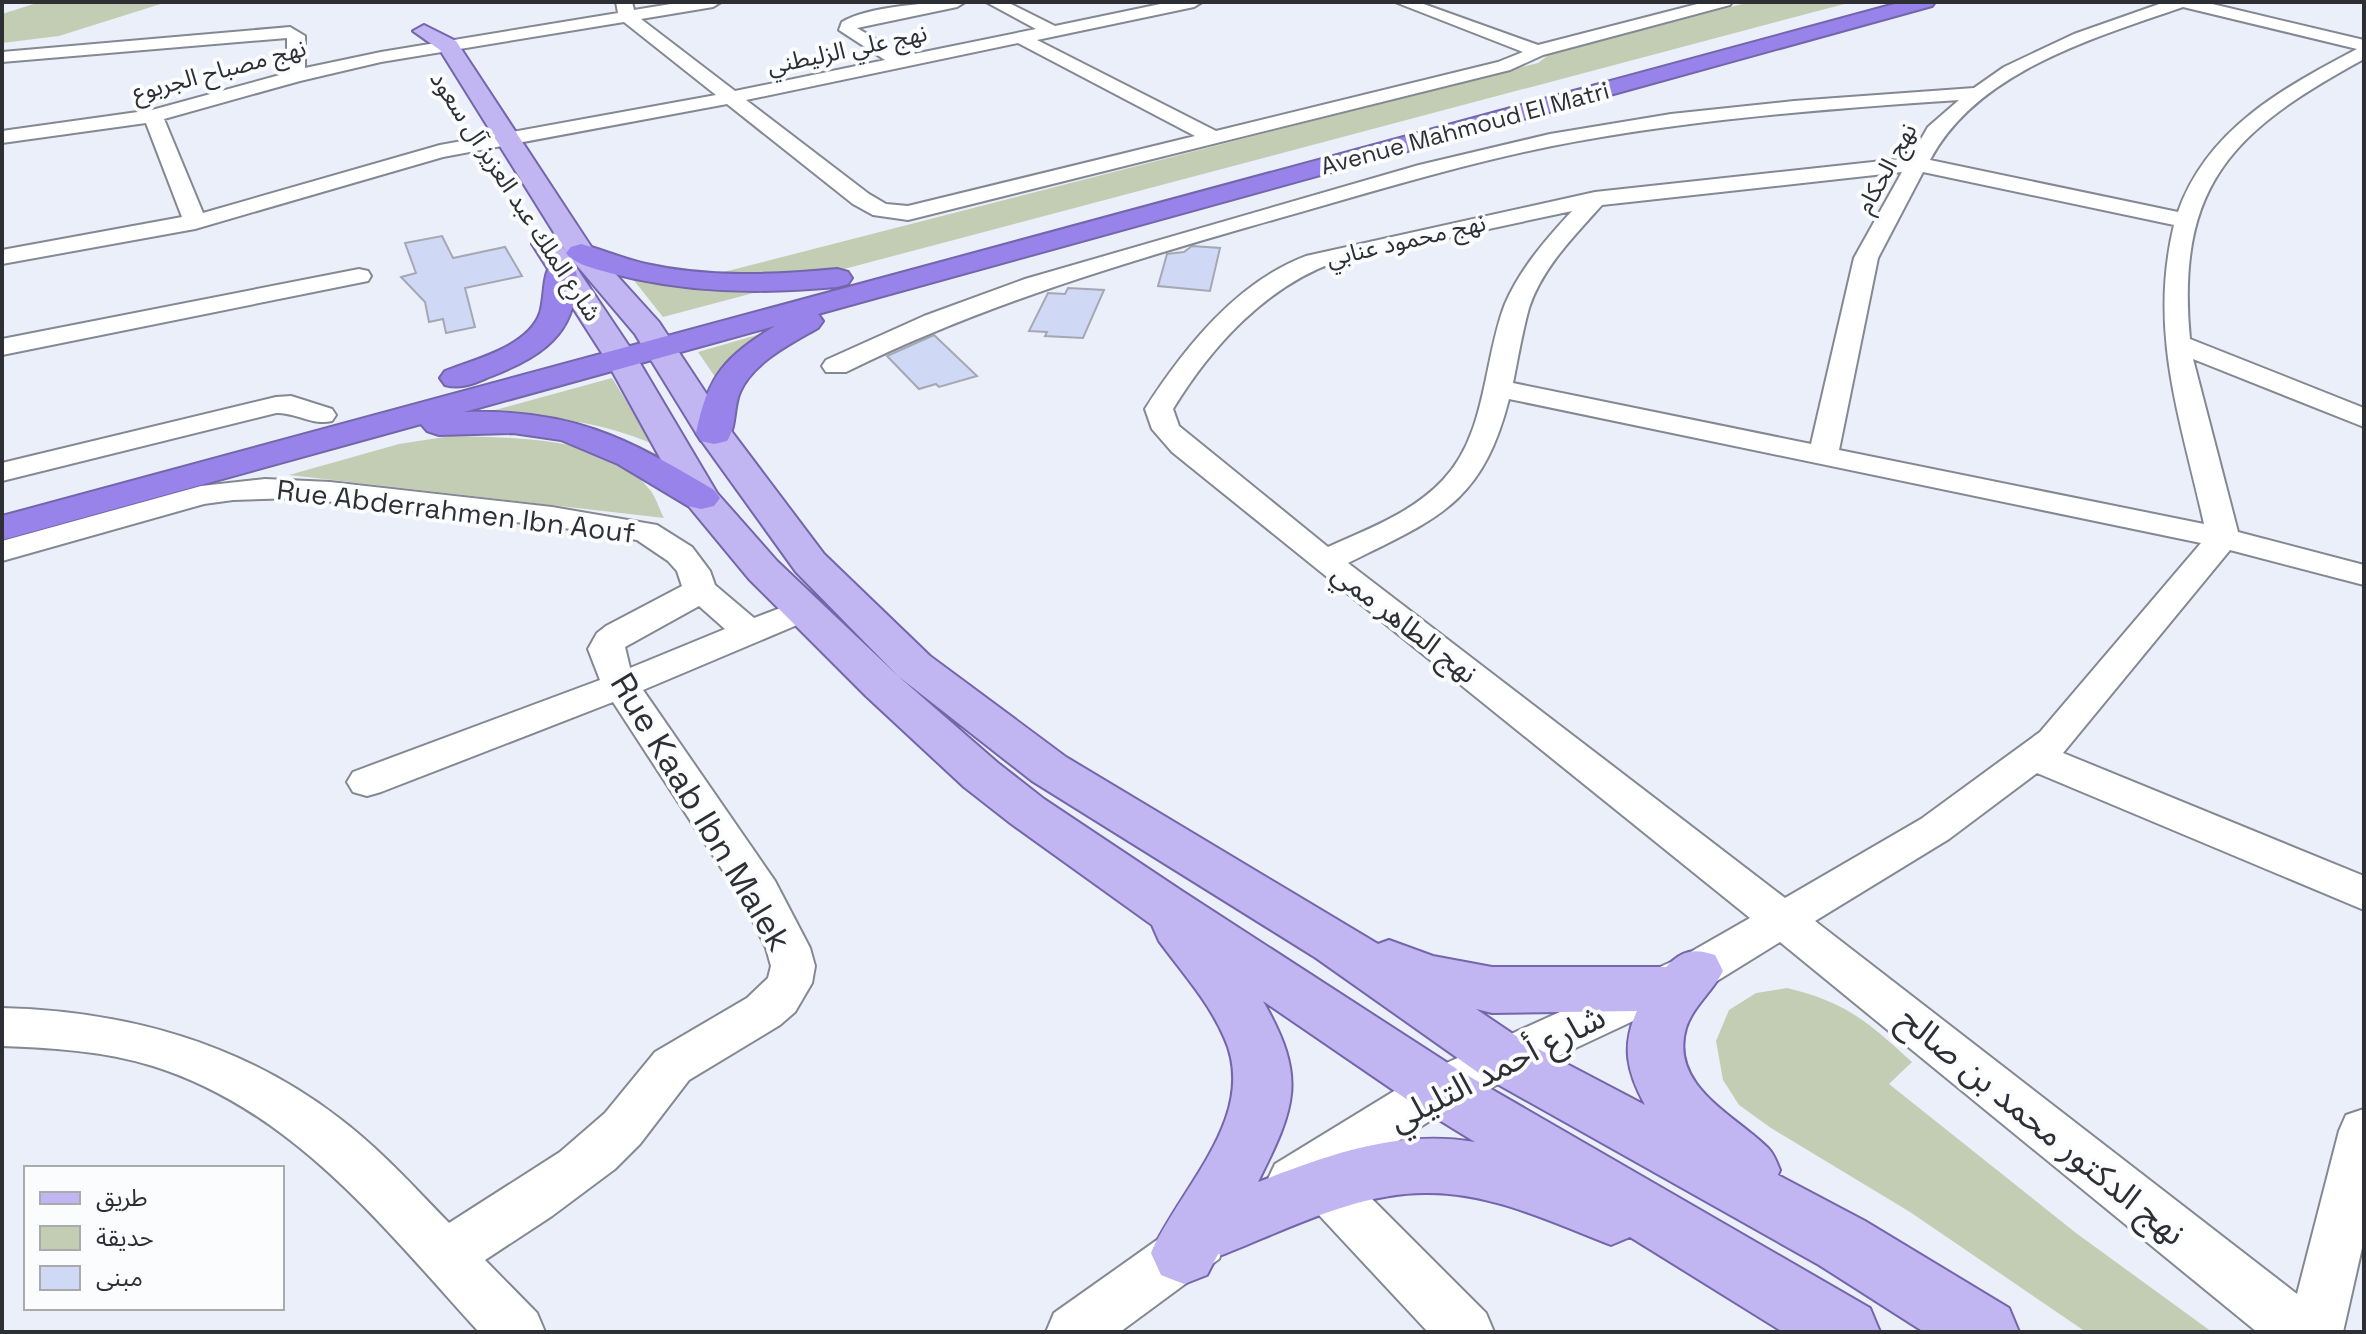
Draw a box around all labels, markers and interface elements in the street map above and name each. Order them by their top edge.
street label: نهج علي الزليطني [764,17,930,85]
street label: نهج مصباح الجربوع [129,32,310,110]
street label: شارع الملك عبد العزيز آل سعود [422,65,609,328]
street label: Avenue Mahmoud El Matri [1317,75,1613,181]
street label: نهج الحكام [1849,117,1926,220]
street label: نهج محمود عنابي [1323,207,1489,277]
street label: Rue Abderrahmen Ibn Aouf [275,471,637,551]
street label: نهج الطاهر ممي [1323,555,1485,694]
street label: Rue Kaab Ibn Malek [601,665,801,959]
street label: شارع أحمد التليلي [1382,995,1614,1144]
street label: نهج الدكتور محمد بن صالح [1888,997,2194,1257]
legend [24,1166,284,1310]
text: طريق [96,1182,148,1213]
text: حديقة [96,1222,154,1253]
text: مبنى [96,1262,143,1293]

